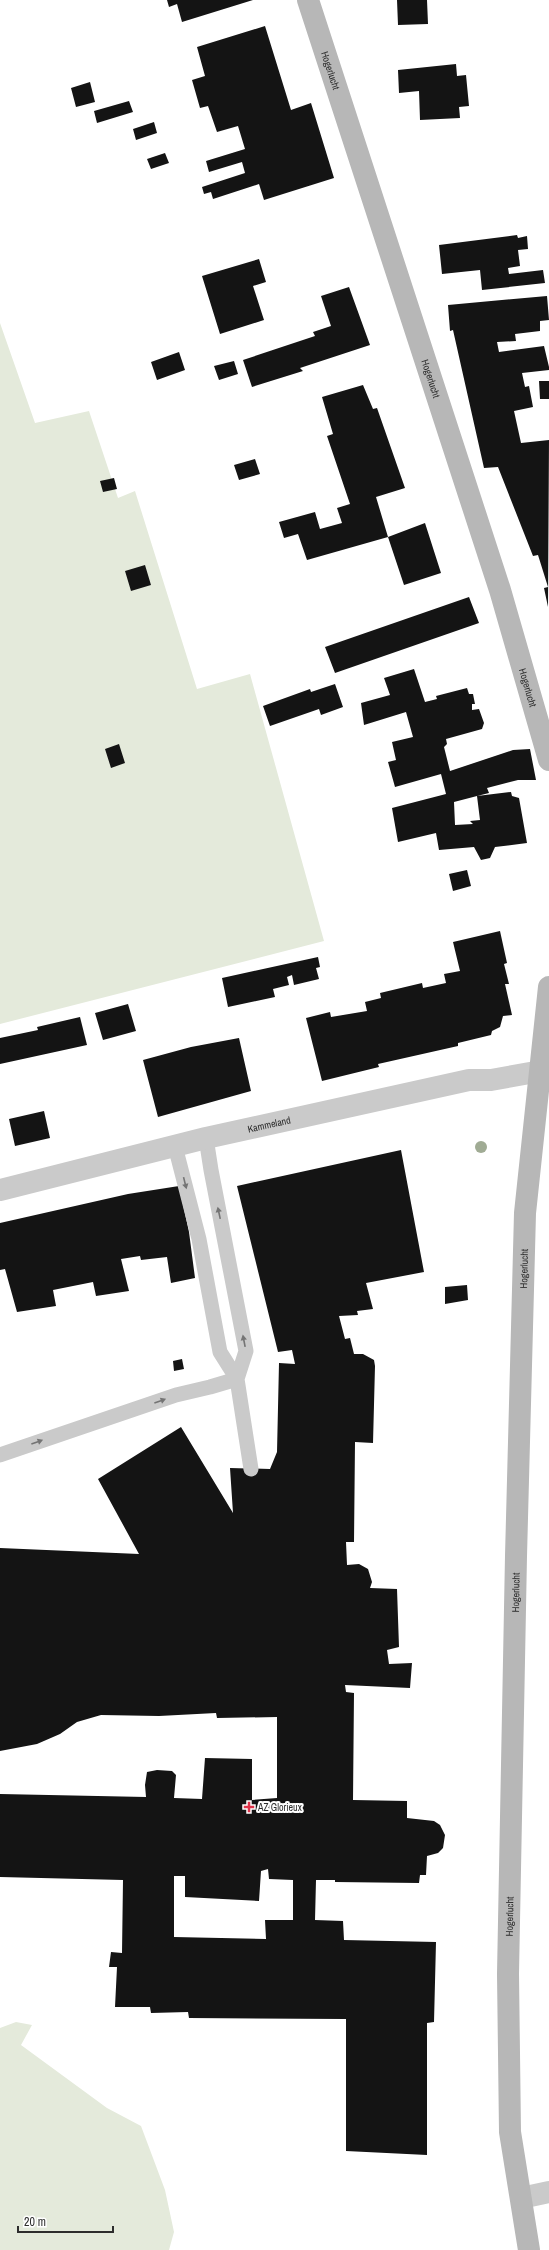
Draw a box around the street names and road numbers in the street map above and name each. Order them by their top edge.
street label: Hogerlucht [318,50,343,92]
street label: Hogerlucht [418,358,443,400]
street label: Hogerlucht [516,667,540,709]
street label: Kammeland [246,1114,292,1136]
street label: Hogerlucht [517,1248,531,1289]
street label: Hogerlucht [509,1572,523,1613]
street label: Hogerlucht [503,1896,516,1937]

